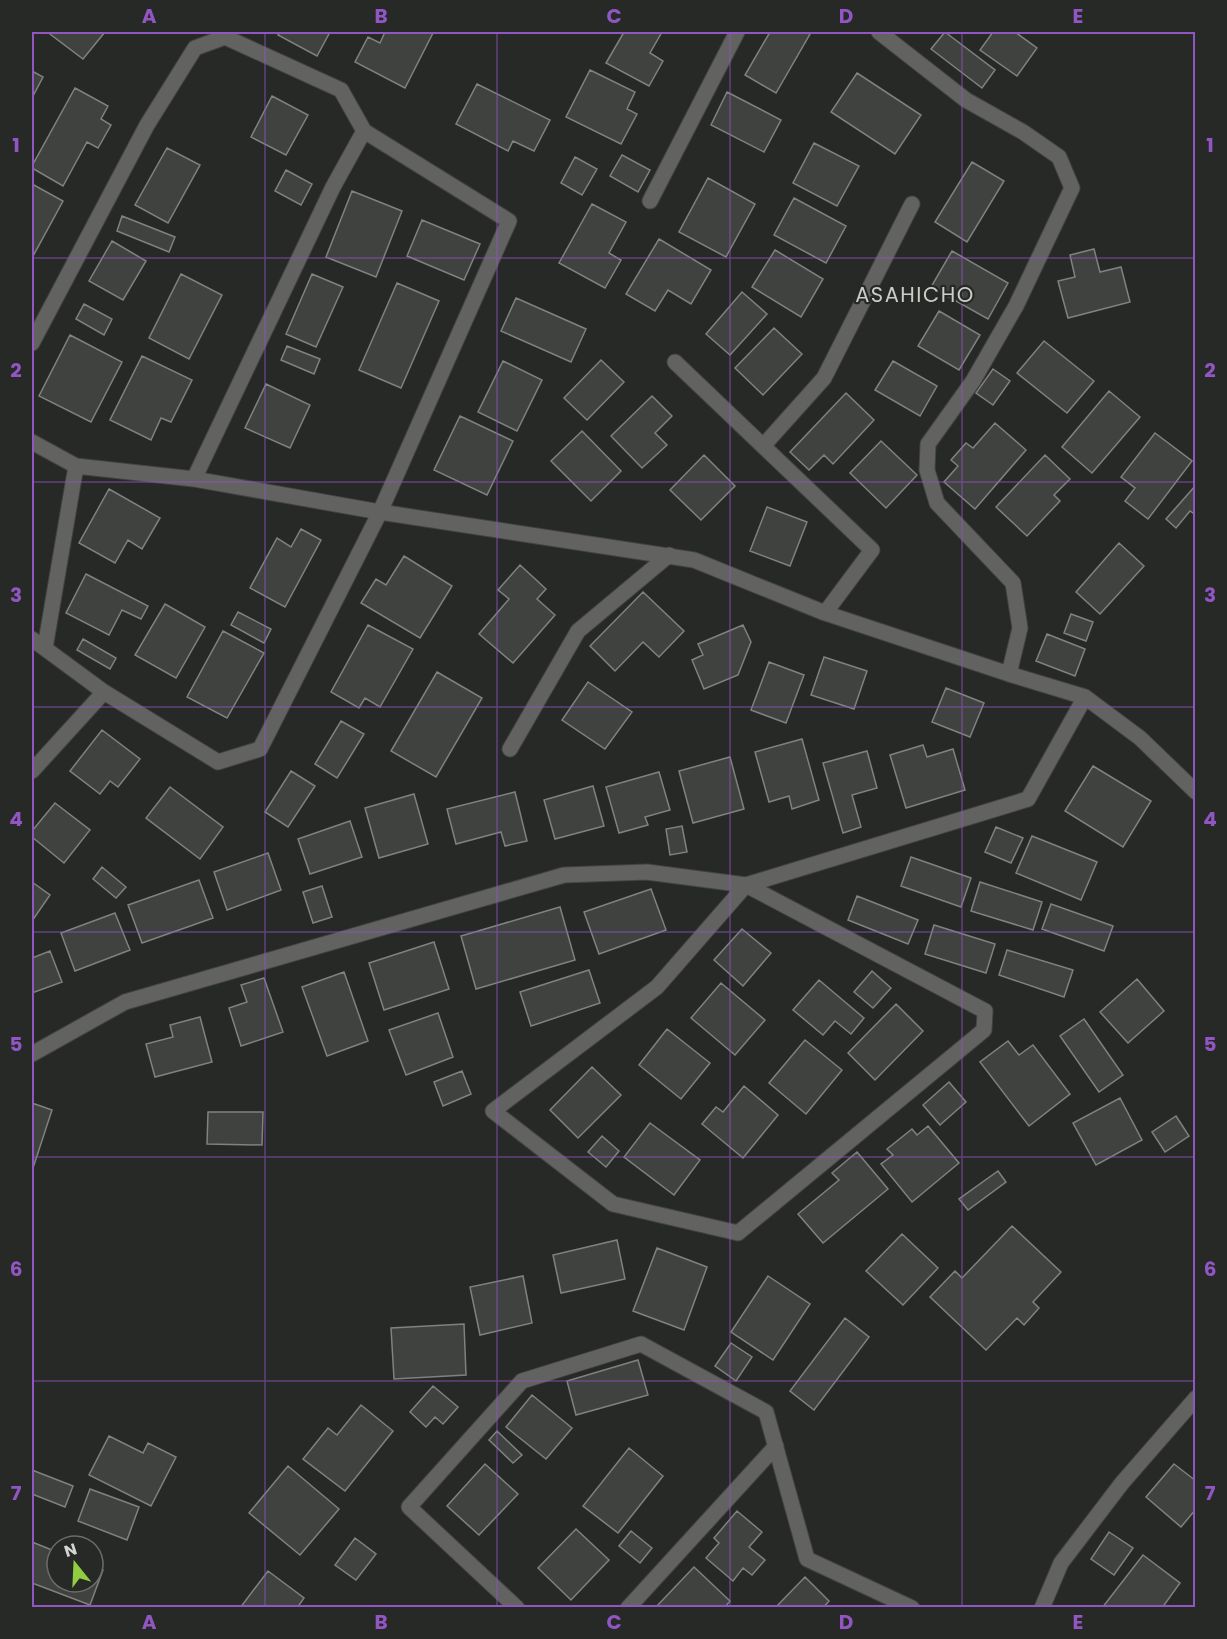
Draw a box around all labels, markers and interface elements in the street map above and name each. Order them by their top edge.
text: A [142,2,157,30]
text: B [374,2,388,30]
text: C [606,2,622,30]
text: D [839,2,853,30]
text: E [1073,2,1083,30]
text: 1 [12,131,20,159]
text: 1 [1206,131,1214,159]
district label: ASAHICHO [855,280,975,309]
text: 2 [10,356,22,384]
text: 2 [1204,356,1216,384]
text: 3 [10,581,22,609]
text: 3 [1204,581,1216,609]
text: 4 [9,805,23,833]
text: 4 [1203,805,1217,833]
text: 5 [10,1030,23,1058]
text: 5 [1204,1030,1217,1058]
text: 6 [10,1255,22,1283]
text: 6 [1204,1255,1216,1283]
text: 7 [11,1479,22,1507]
text: 7 [1205,1479,1216,1507]
north arrow [45,1534,105,1594]
text: N [61,1537,80,1563]
text: A [142,1608,157,1636]
text: B [374,1608,388,1636]
text: C [606,1608,622,1636]
text: D [839,1608,853,1636]
text: E [1073,1608,1083,1636]

